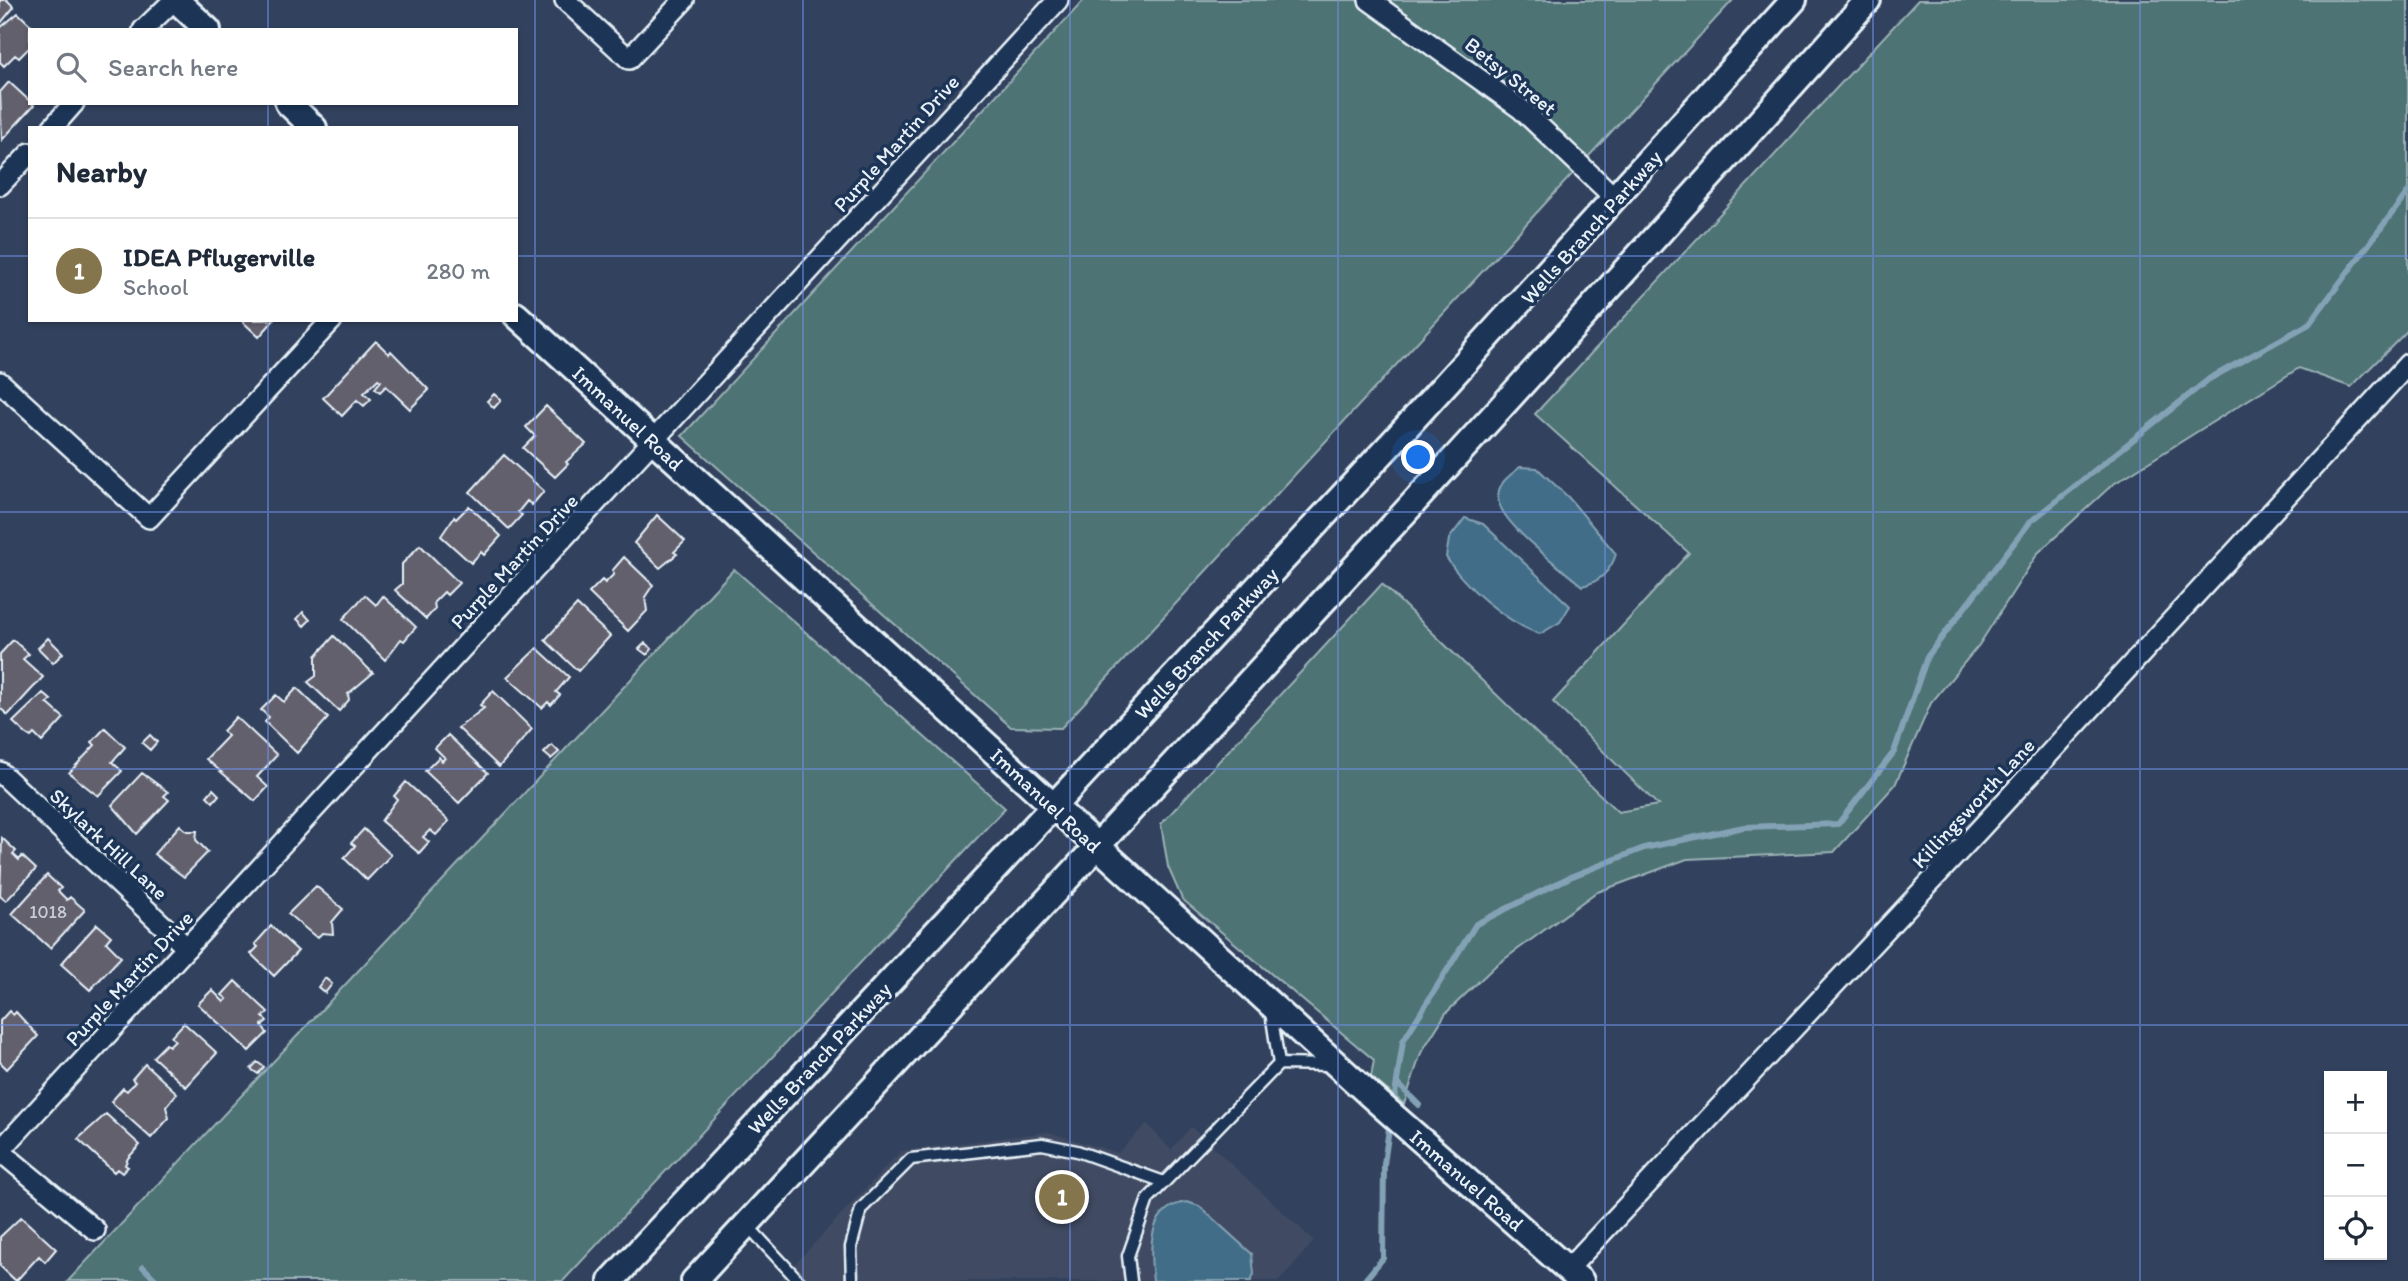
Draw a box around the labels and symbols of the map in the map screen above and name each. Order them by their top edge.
street label: Betsy Street [1460,31,1562,121]
street label: Purple Martin Drive [828,69,964,217]
street label: Wells Branch Parkway [1515,145,1667,309]
street label: Immanuel Road [567,360,689,476]
your location [1401,440,1435,474]
street label: Purple Martin Drive [445,488,583,634]
street label: Wells Branch Parkway [1129,562,1283,724]
street label: Killingsworth Lane [1906,733,2040,873]
street label: Immanuel Road [985,742,1107,858]
street label: Skylark Hill Lane [45,783,173,905]
house number: 1018 [29,901,67,923]
street label: Purple Martin Drive [60,905,198,1051]
street label: Wells Branch Parkway [742,977,896,1139]
street label: Immanuel Road [1405,1124,1529,1236]
pin: 1 [1039,1171,1085,1223]

